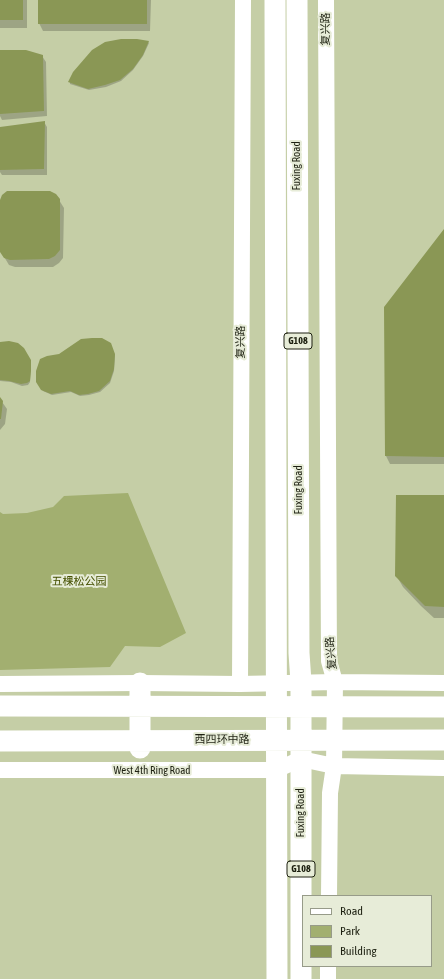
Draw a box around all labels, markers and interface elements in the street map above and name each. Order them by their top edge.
street label: 复兴路 [319,13,333,45]
street label: Fuxing Road [290,141,304,191]
street label: 复兴路 [234,326,248,358]
road number: G108 [284,333,312,349]
street label: Fuxing Road [292,465,306,515]
park label: 五棵松公园 [52,575,106,589]
street label: 复兴路 [323,636,339,670]
street label: 西四环中路 [195,733,249,747]
street label: West 4th Ring Road [114,764,190,778]
street label: Fuxing Road [294,788,308,838]
road number: G108 [287,861,315,877]
legend [302,895,432,967]
text: Road [340,904,363,918]
text: Park [340,924,360,938]
text: Building [340,944,377,958]

